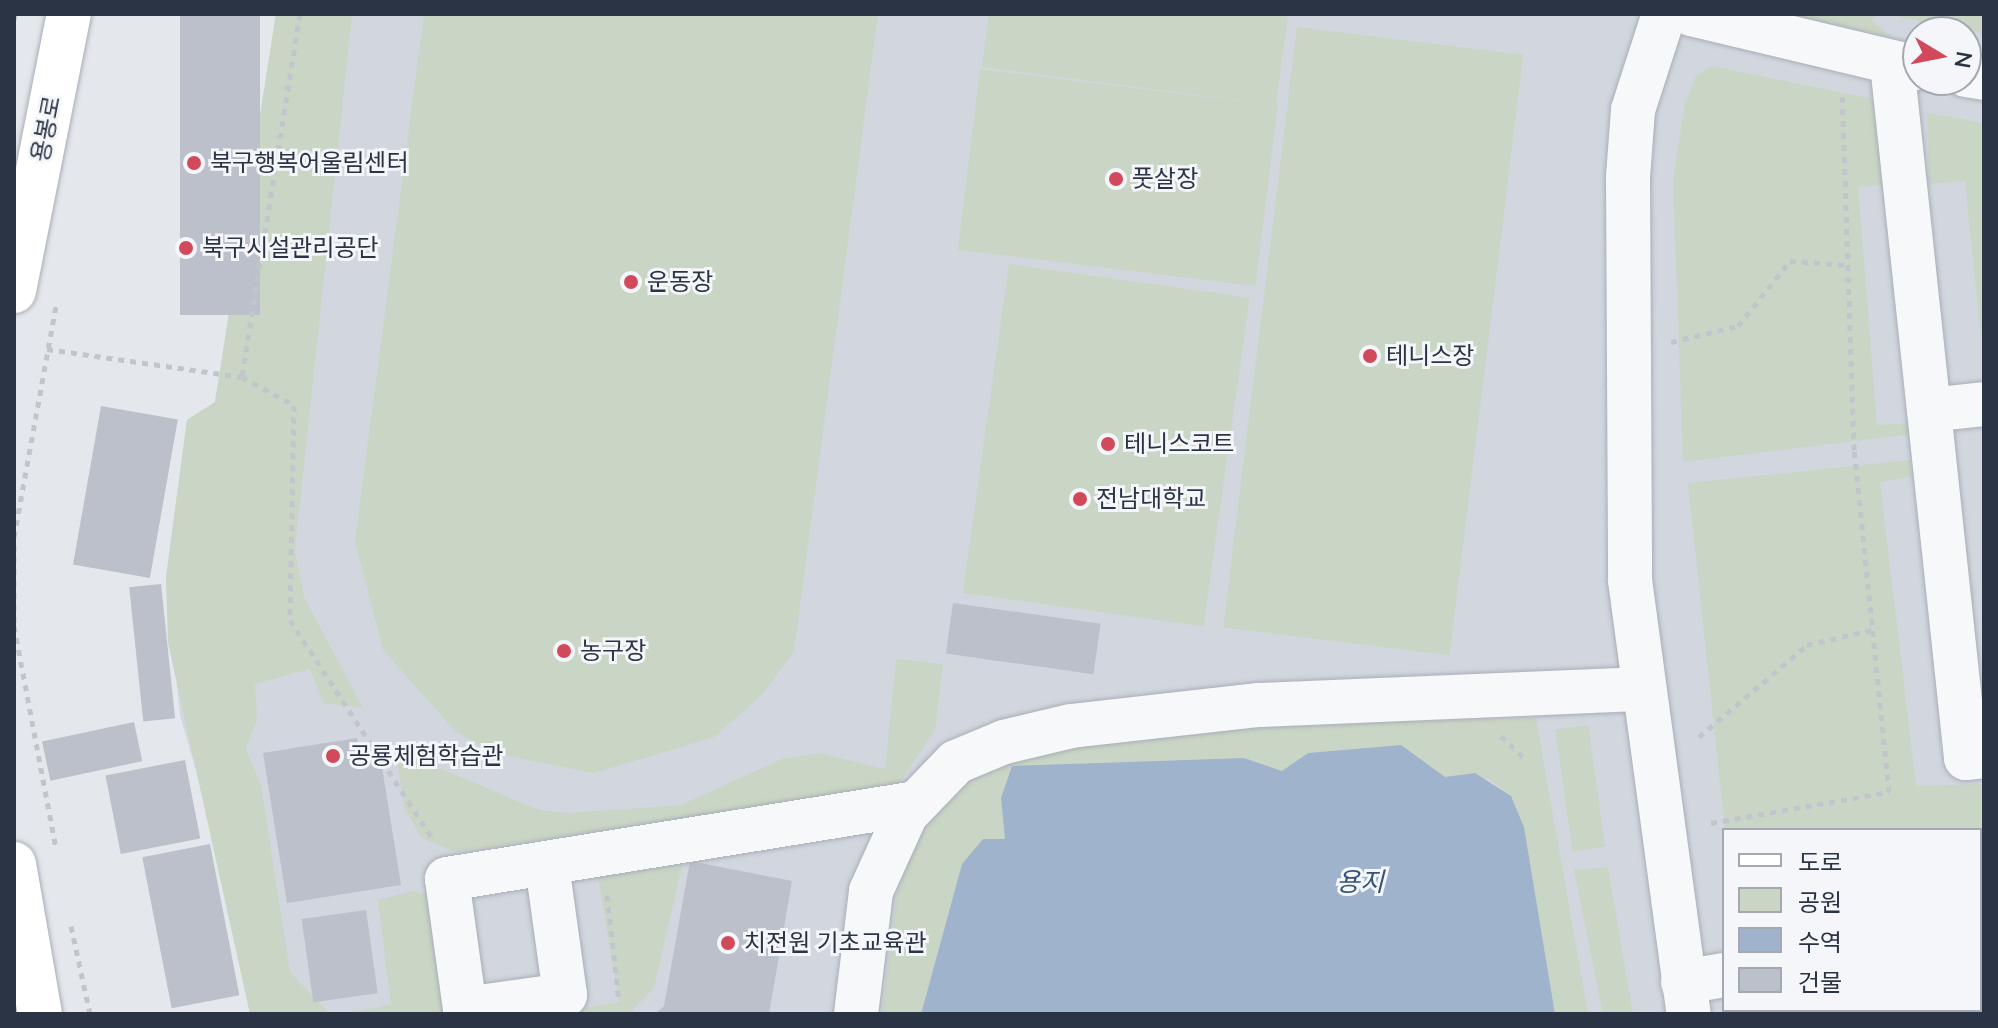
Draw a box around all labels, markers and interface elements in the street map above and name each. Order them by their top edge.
north arrow [1902,16,1982,96]
text: N [1948,49,1979,70]
street label: 용봉로 [26,94,66,164]
place label: 북구행복어울림센터 [210,149,409,177]
marker: 북구행복어울림센터 [185,154,203,172]
place label: 풋살장 [1132,165,1198,193]
marker: 풋살장 [1107,170,1125,188]
place label: 북구시설관리공단 [202,234,379,262]
marker: 북구시설관리공단 [177,239,195,257]
place label: 운동장 [647,268,713,296]
marker: 운동장 [622,273,640,291]
place label: 테니스장 [1386,342,1474,370]
marker: 테니스장 [1361,347,1379,365]
place label: 테니스코트 [1124,430,1234,458]
marker: 테니스코트 [1099,435,1117,453]
place label: 전남대학교 [1096,485,1206,513]
marker: 전남대학교 [1071,490,1089,508]
place label: 농구장 [580,637,646,665]
marker: 농구장 [555,642,573,660]
place label: 공룡체험학습관 [349,742,504,770]
marker: 공룡체험학습관 [324,747,342,765]
legend [1722,828,1982,1012]
text: 도로 [1798,847,1842,877]
water label: 용지 [1336,866,1384,898]
text: 공원 [1798,887,1842,917]
text: 수역 [1798,927,1842,957]
place label: 치전원 기초교육관 [744,929,927,957]
marker: 치전원 기초교육관 [719,934,737,952]
text: 건물 [1798,967,1842,997]

